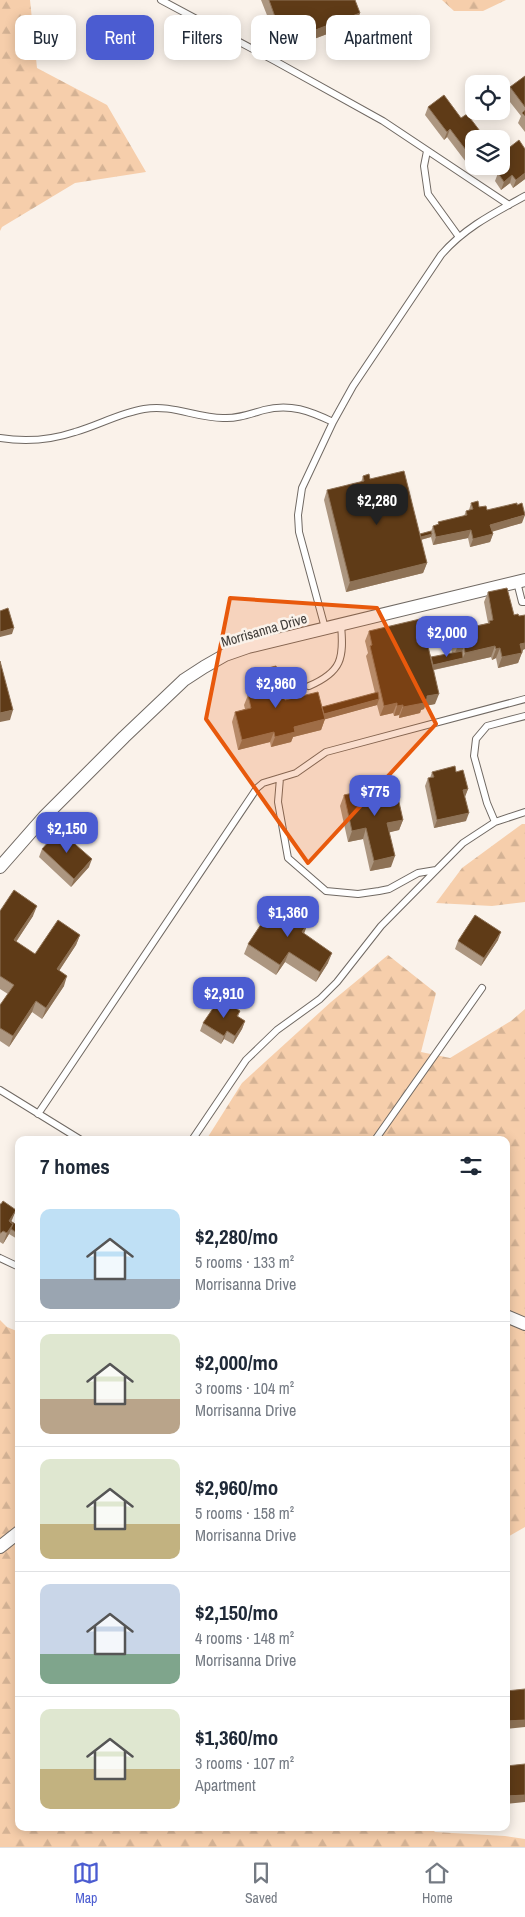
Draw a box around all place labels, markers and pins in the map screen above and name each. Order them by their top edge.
pin: $2,280 [336,484,418,526]
pin: $2,000 [406,616,488,658]
pin: $2,960 [235,666,317,709]
pin: $775 [345,774,405,817]
pin: $2,150 [26,812,108,854]
pin: $1,360 [247,896,329,938]
pin: $2,910 [183,976,265,1019]

